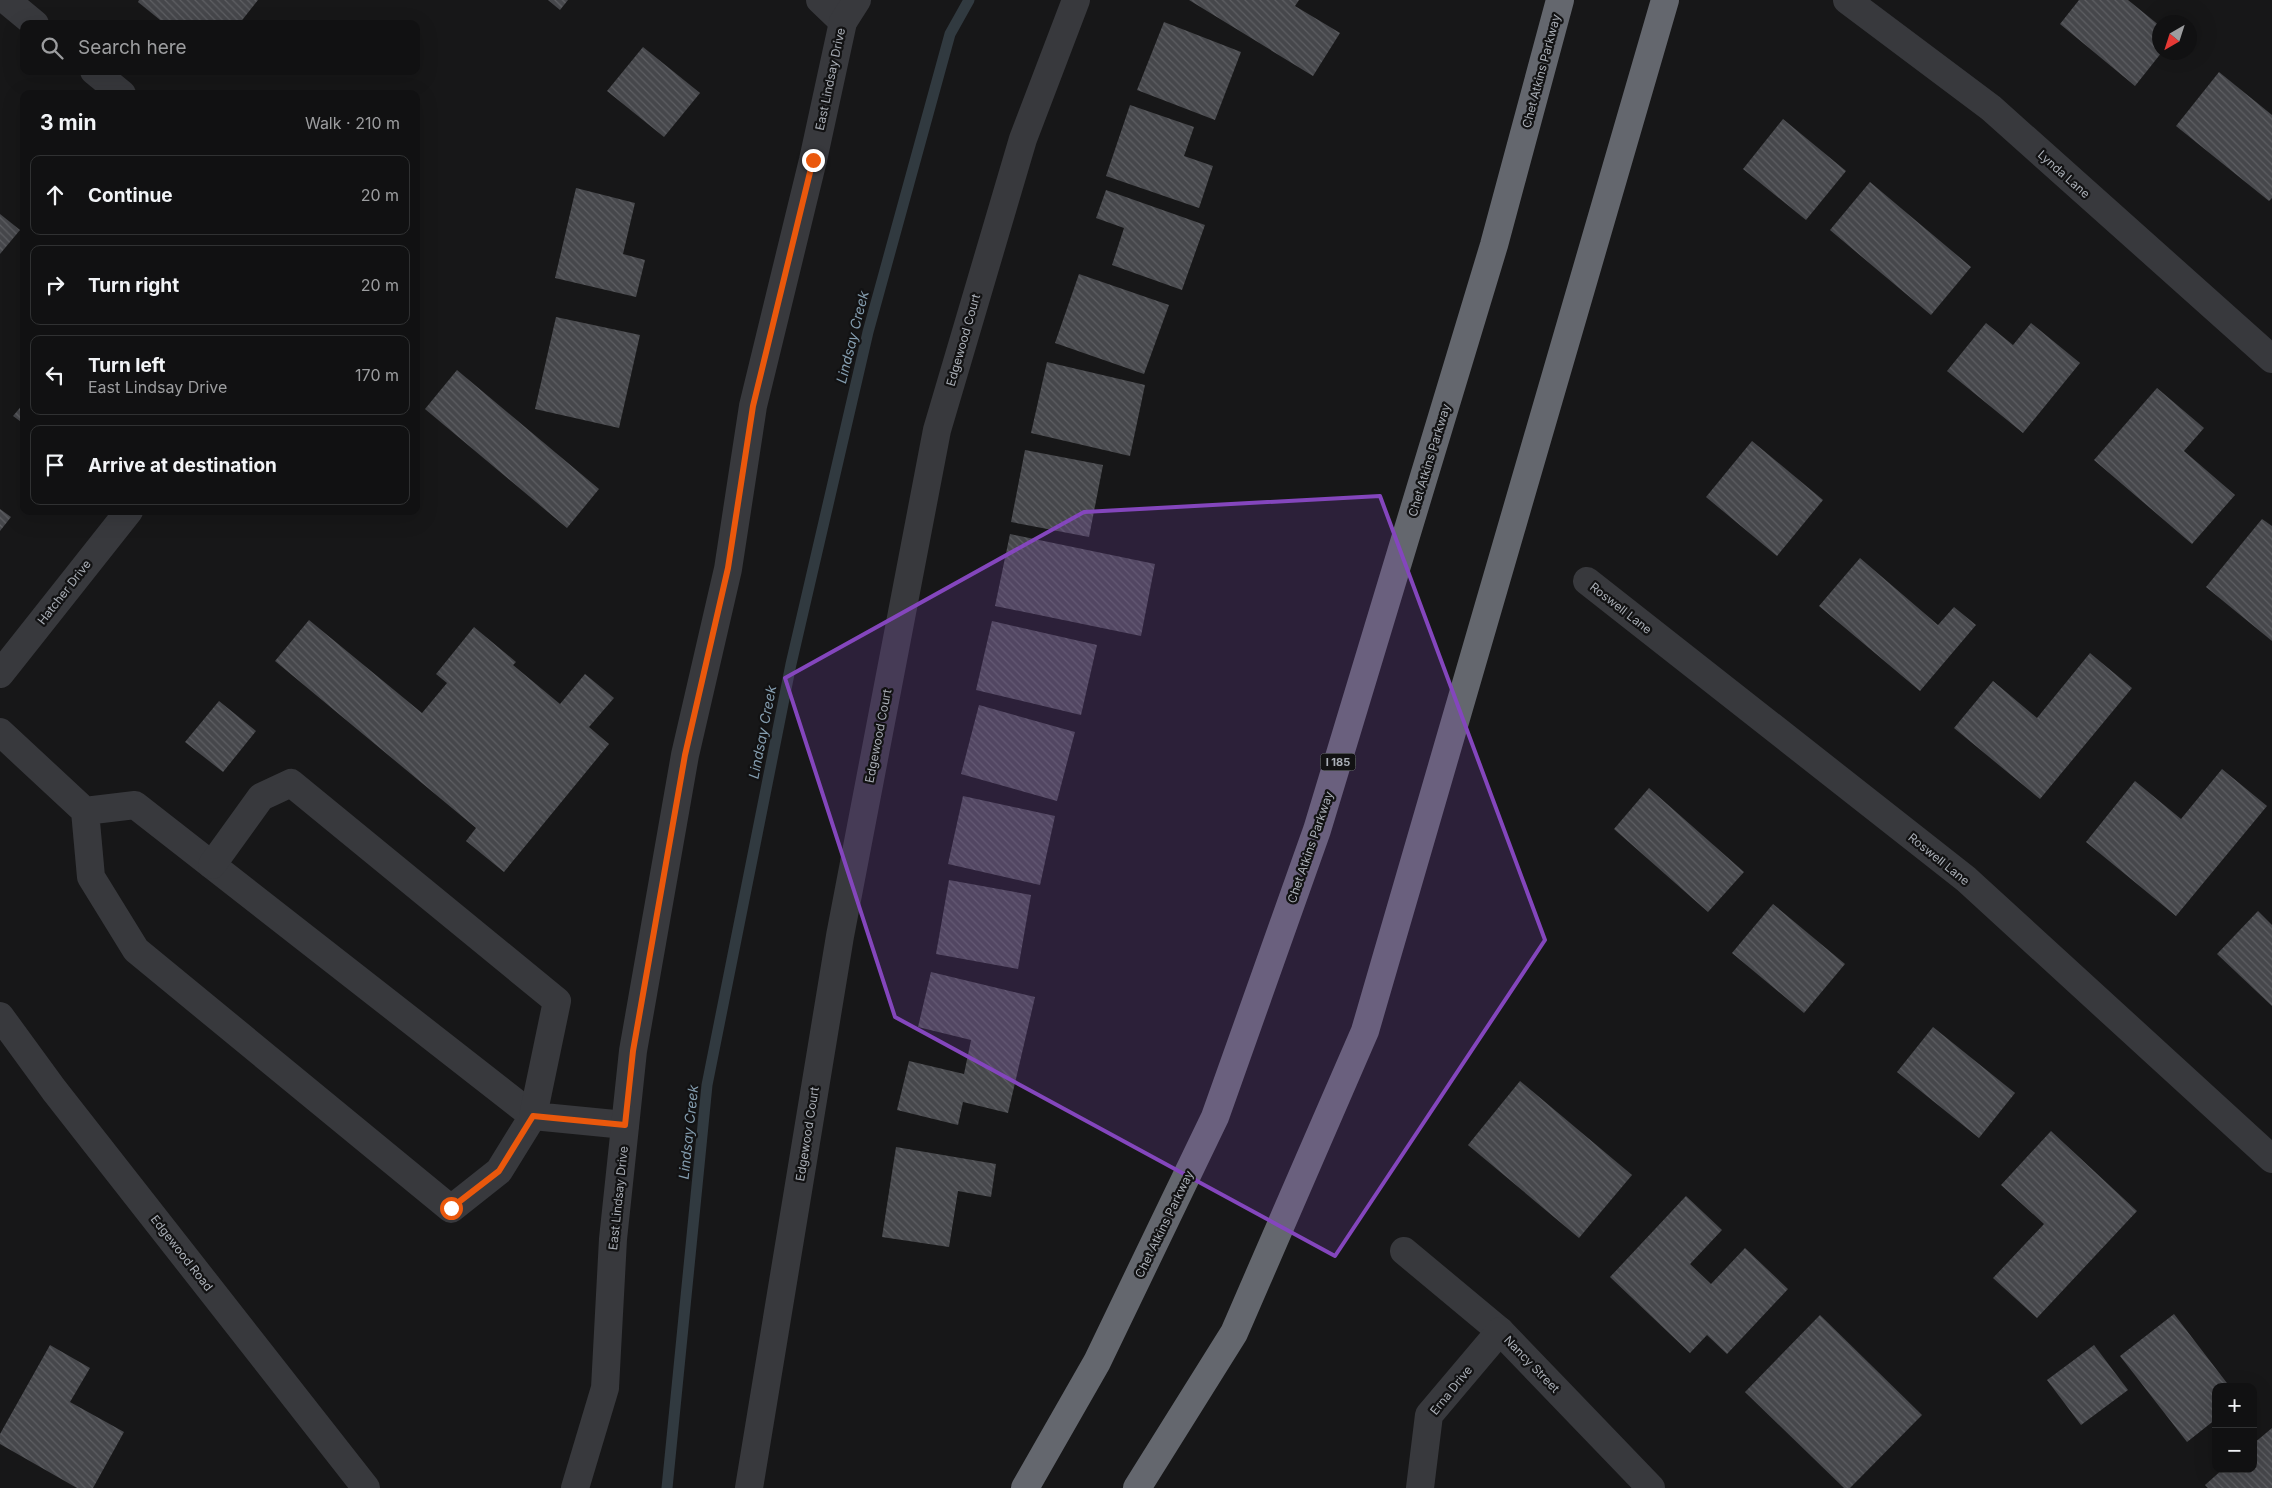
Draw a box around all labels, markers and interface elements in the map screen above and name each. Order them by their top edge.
street label: Chet Atkins Parkway [1519,12,1563,130]
north arrow [2152,15,2197,60]
search box [20,20,420,75]
street label: East Lindsay Drive [812,26,848,132]
icon: search [38,34,66,62]
text: Search here [78,36,187,59]
text: 3 min [40,110,96,135]
text: Walk · 210 m [305,113,400,133]
street label: Lynda Lane [2035,147,2093,201]
route end [802,149,825,172]
icon: ahead [41,181,69,209]
text: Continue [88,184,173,207]
text: 20 m [361,185,399,205]
icon: right [41,271,69,299]
text: Turn right [88,274,179,297]
text: 20 m [361,275,399,295]
water label: Lindsay Creek [832,289,872,385]
street label: Edgewood Court [943,292,983,388]
text: Turn left [88,354,166,377]
icon: left [41,361,69,389]
text: 170 m [355,365,399,385]
text: East Lindsay Drive [88,377,227,397]
street label: Chet Atkins Parkway [1405,402,1453,518]
icon: arrive [41,451,69,479]
text: Arrive at destination [88,454,277,477]
street label: Hatcher Drive [34,557,94,627]
street label: Roswell Lane [1587,579,1655,637]
water label: Lindsay Creek [745,684,779,780]
street label: Edgewood Court [862,688,894,784]
road number: I 185 [1320,754,1356,770]
street label: Chet Atkins Parkway [1284,789,1336,905]
street label: Roswell Lane [1905,830,1973,888]
water label: Lindsay Creek [675,1084,701,1180]
street label: Edgewood Court [792,1086,822,1182]
street label: East Lindsay Drive [605,1145,631,1251]
street label: Chet Atkins Parkway [1132,1168,1197,1280]
route start [440,1197,463,1220]
street label: Edgewood Road [148,1212,216,1294]
street label: Nancy Street [1501,1332,1563,1396]
street label: Erna Drive [1427,1362,1475,1418]
map controls [2212,1383,2257,1473]
button: + [2212,1383,2257,1428]
button: − [2212,1428,2257,1473]

